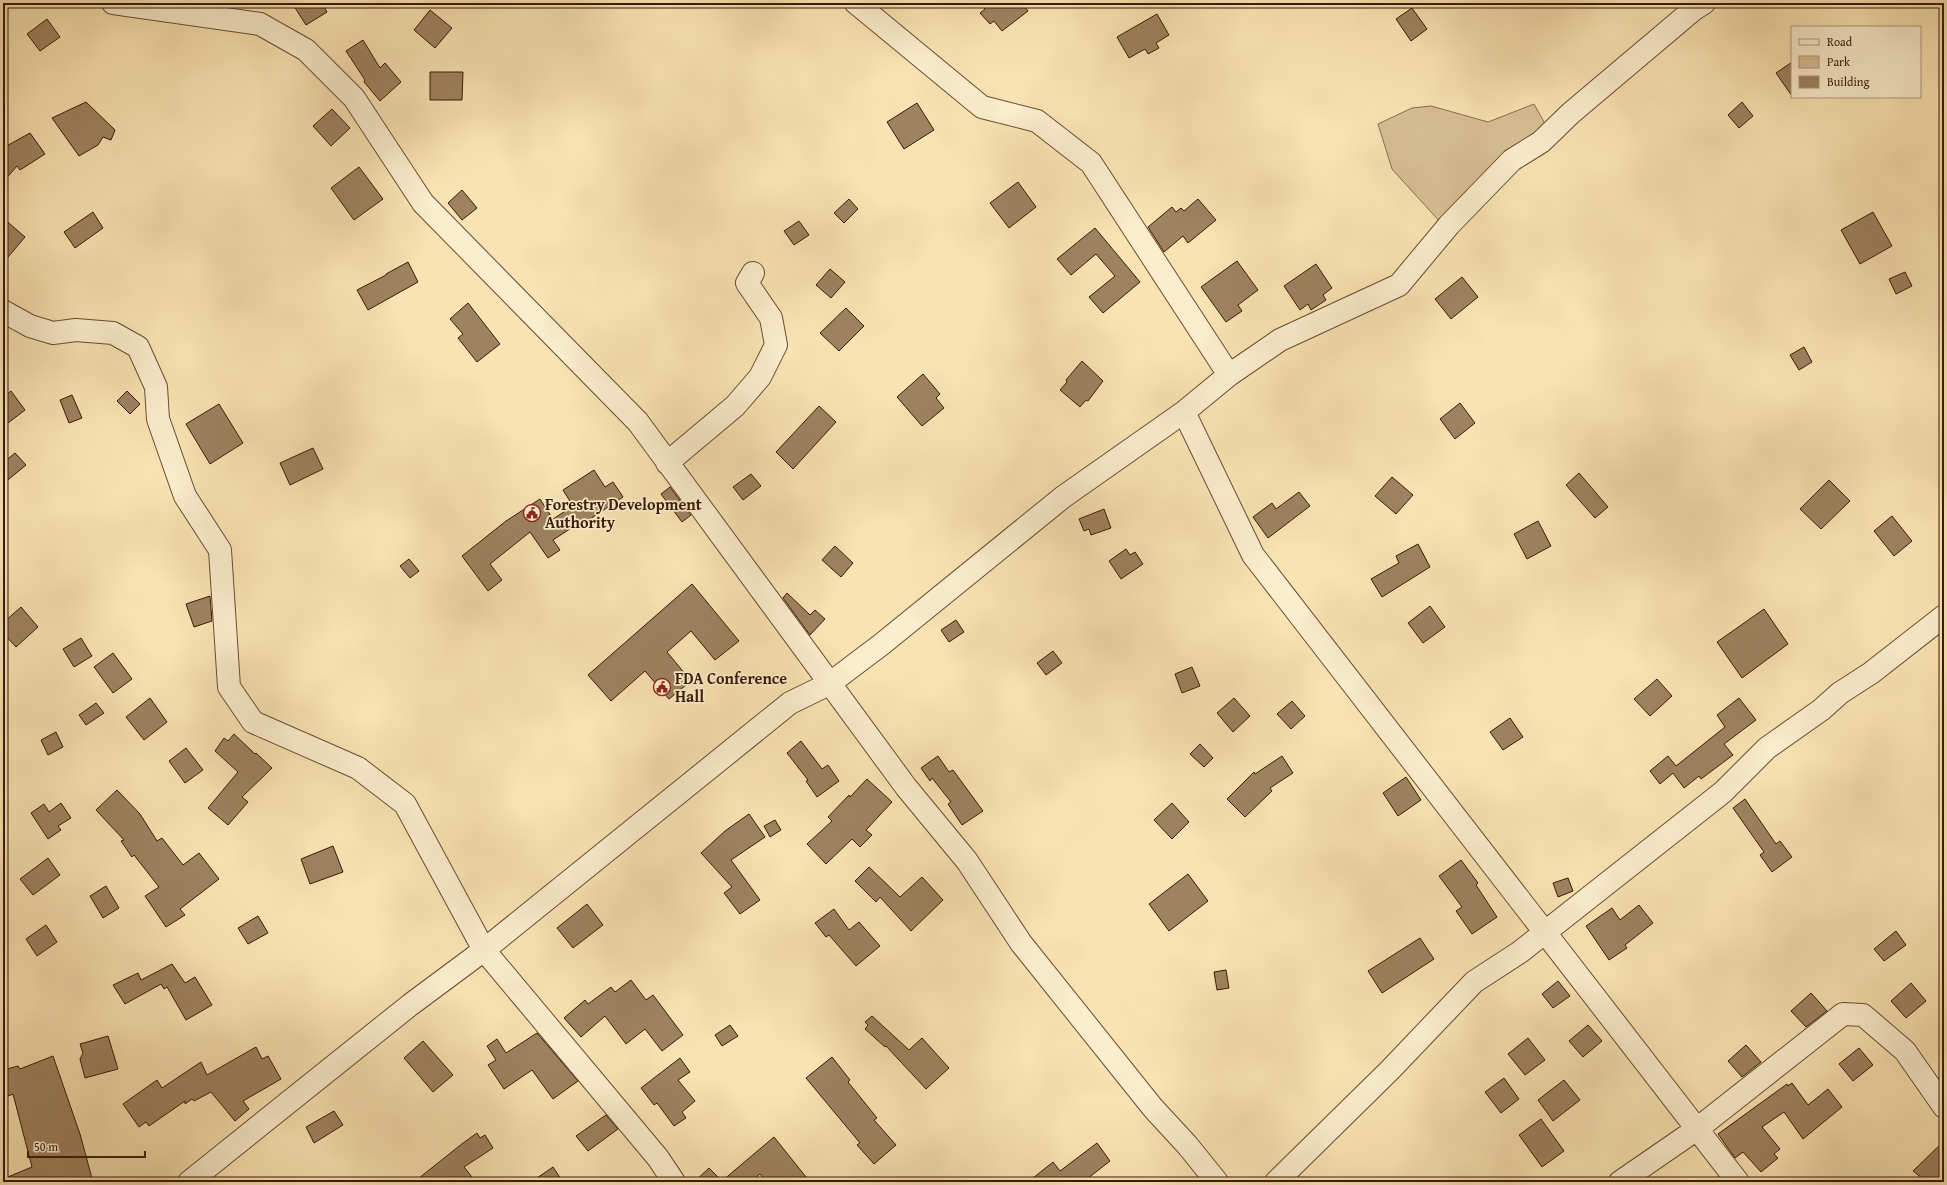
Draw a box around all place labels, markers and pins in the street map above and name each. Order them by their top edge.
place label: Forestry Development Authority [545,492,702,534]
public building icon: Forestry Development Authority [522,503,542,523]
place label: FDA Conference Hall [675,666,787,708]
public building icon: FDA Conference Hall [652,677,672,697]

